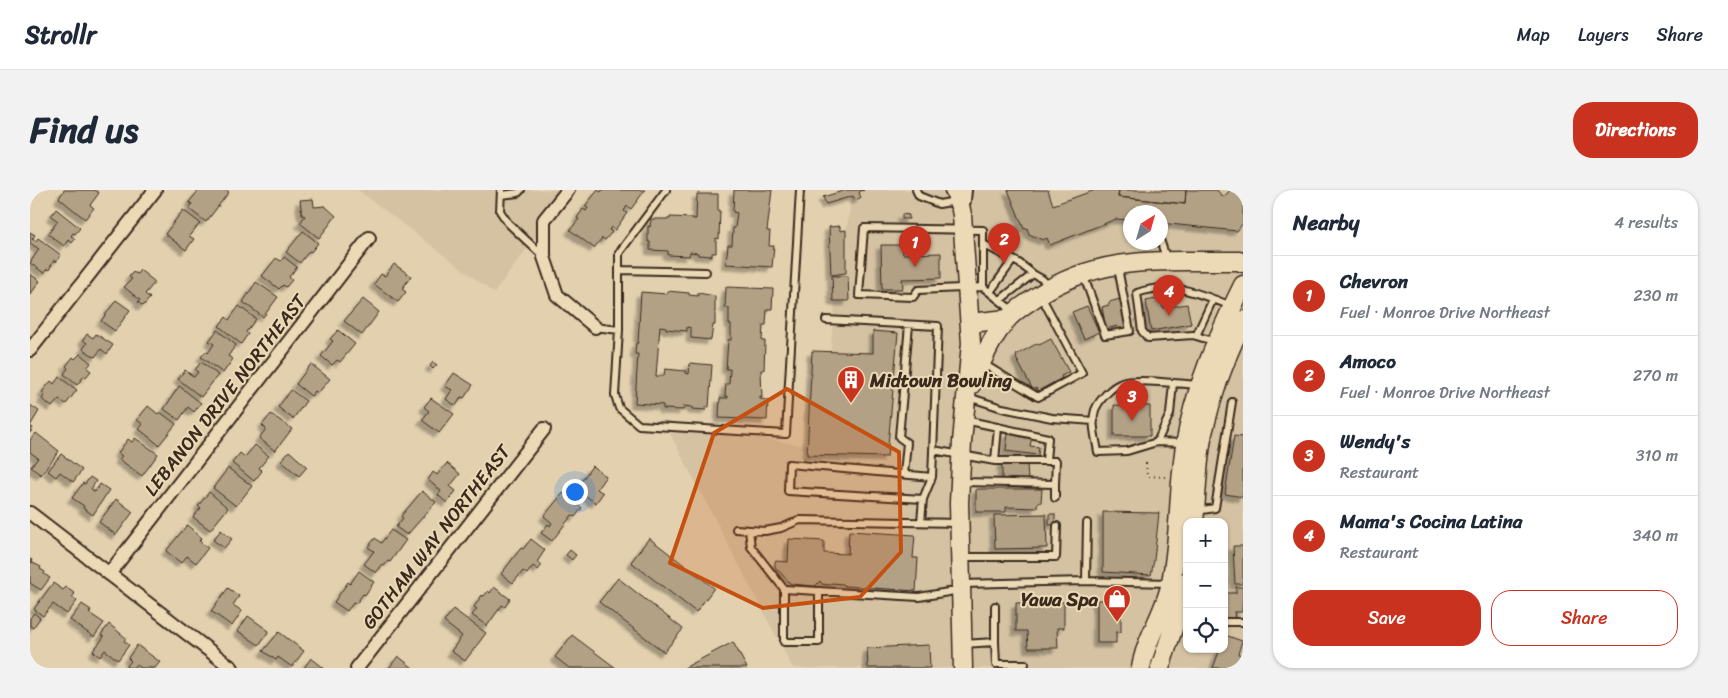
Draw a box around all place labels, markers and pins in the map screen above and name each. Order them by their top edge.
pin: 2 [988,223,1020,264]
pin: 1 [899,226,931,267]
pin: 4 [1153,275,1185,316]
place label: Midtown Bowling [869,364,1012,397]
building icon: Midtown Bowling [836,365,866,404]
pin: 3 [1116,380,1148,421]
place label: Yawa Spa [1021,583,1098,616]
shop icon: Yawa Spa [1102,584,1132,623]

